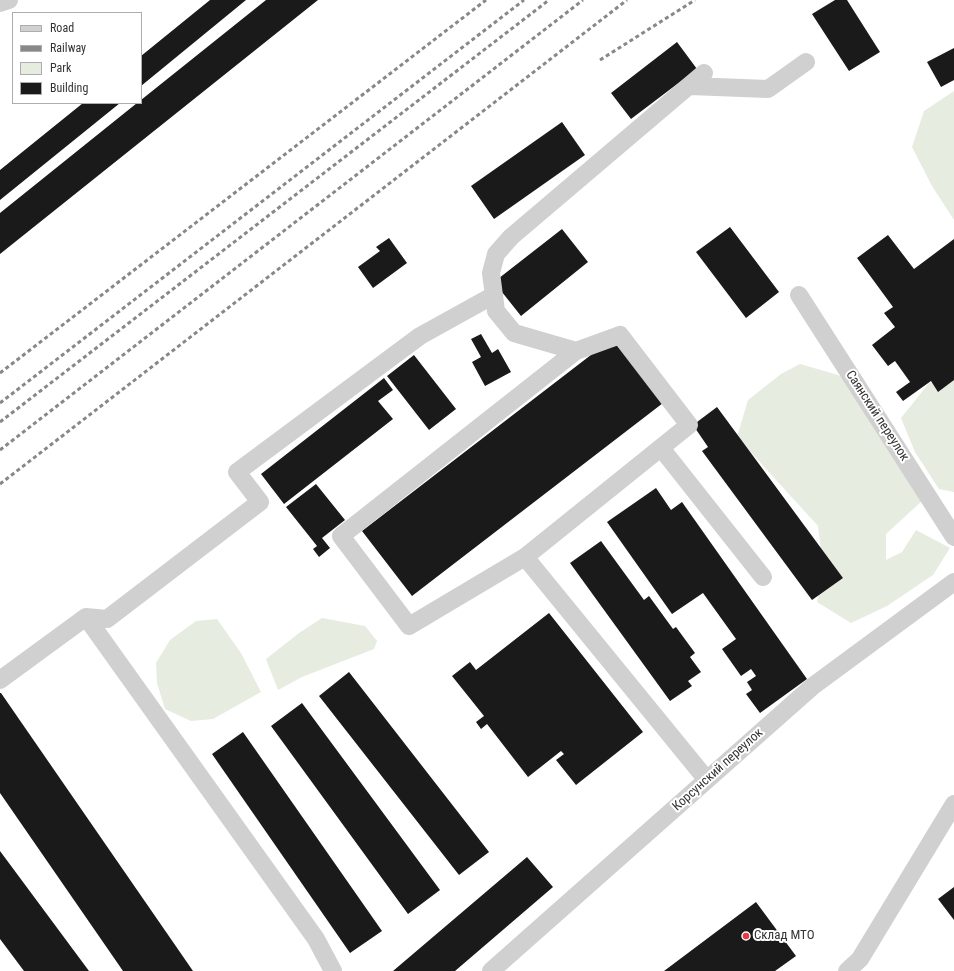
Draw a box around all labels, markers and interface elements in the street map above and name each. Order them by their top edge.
legend [12,12,142,104]
text: Road [50,21,74,35]
text: Railway [50,41,86,55]
text: Park [50,61,71,75]
text: Building [50,81,88,95]
street label: Саянский переулок [842,368,912,464]
street label: Корсунский переулок [670,725,766,815]
place label: Склад МТО [754,928,814,944]
marker: Склад МТО [741,931,751,941]

